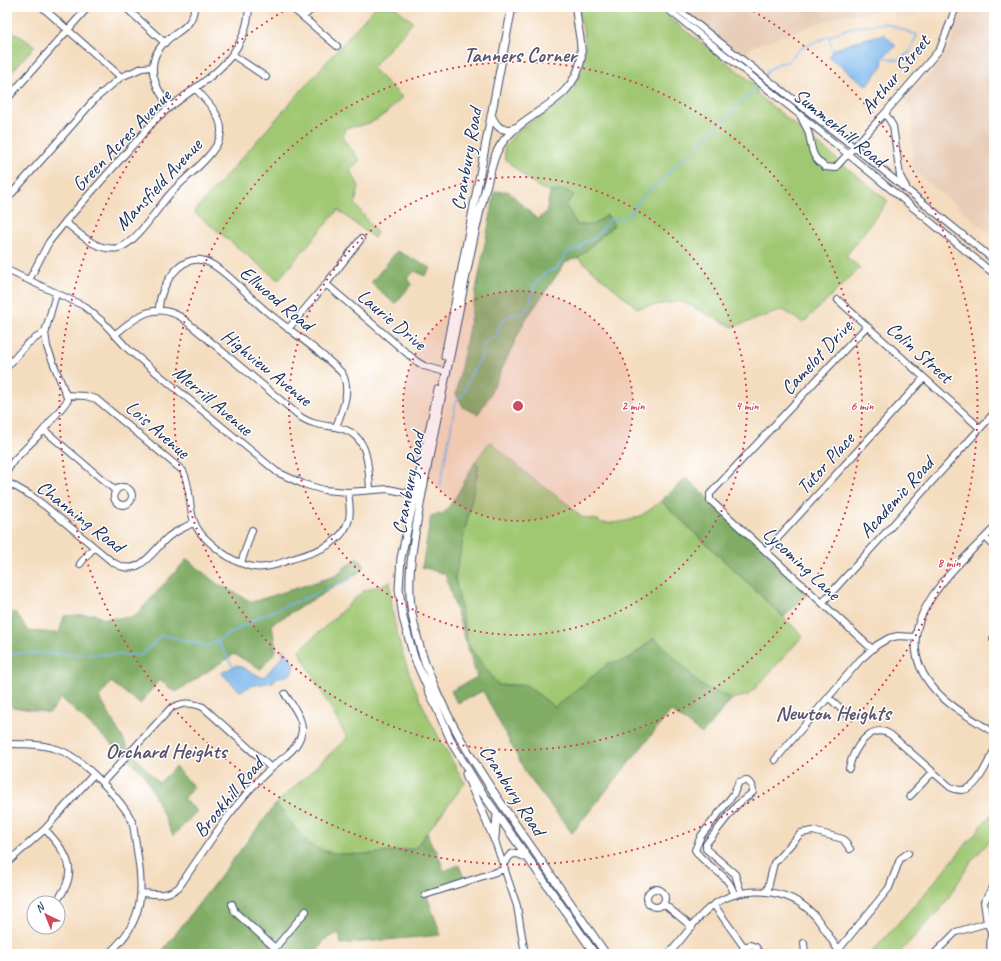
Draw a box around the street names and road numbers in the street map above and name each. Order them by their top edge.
street label: Arthur Street [855,28,937,119]
street label: Summerhill Road [788,82,893,174]
street label: Green Acres Avenue [66,83,177,197]
street label: Cranbury Road [445,103,488,212]
street label: Mansfield Avenue [109,132,208,236]
street label: Ellwood Road [235,260,321,338]
street label: Laurie Drive [352,283,432,356]
street label: Camelot Drive [775,313,858,400]
street label: Colin Street [881,316,960,390]
street label: Highview Avenue [216,323,318,412]
street label: Merrill Avenue [168,360,259,442]
street label: Lois Avenue [120,395,196,465]
street label: Tutor Place [791,426,861,500]
street label: Cranbury Road [386,427,431,536]
street label: Academic Road [853,449,941,543]
street label: Channing Road [32,474,132,560]
street label: Lycoming Lane [758,521,847,607]
street label: Cranbury Road [474,740,553,843]
street label: Brookhill Road [188,750,271,842]

